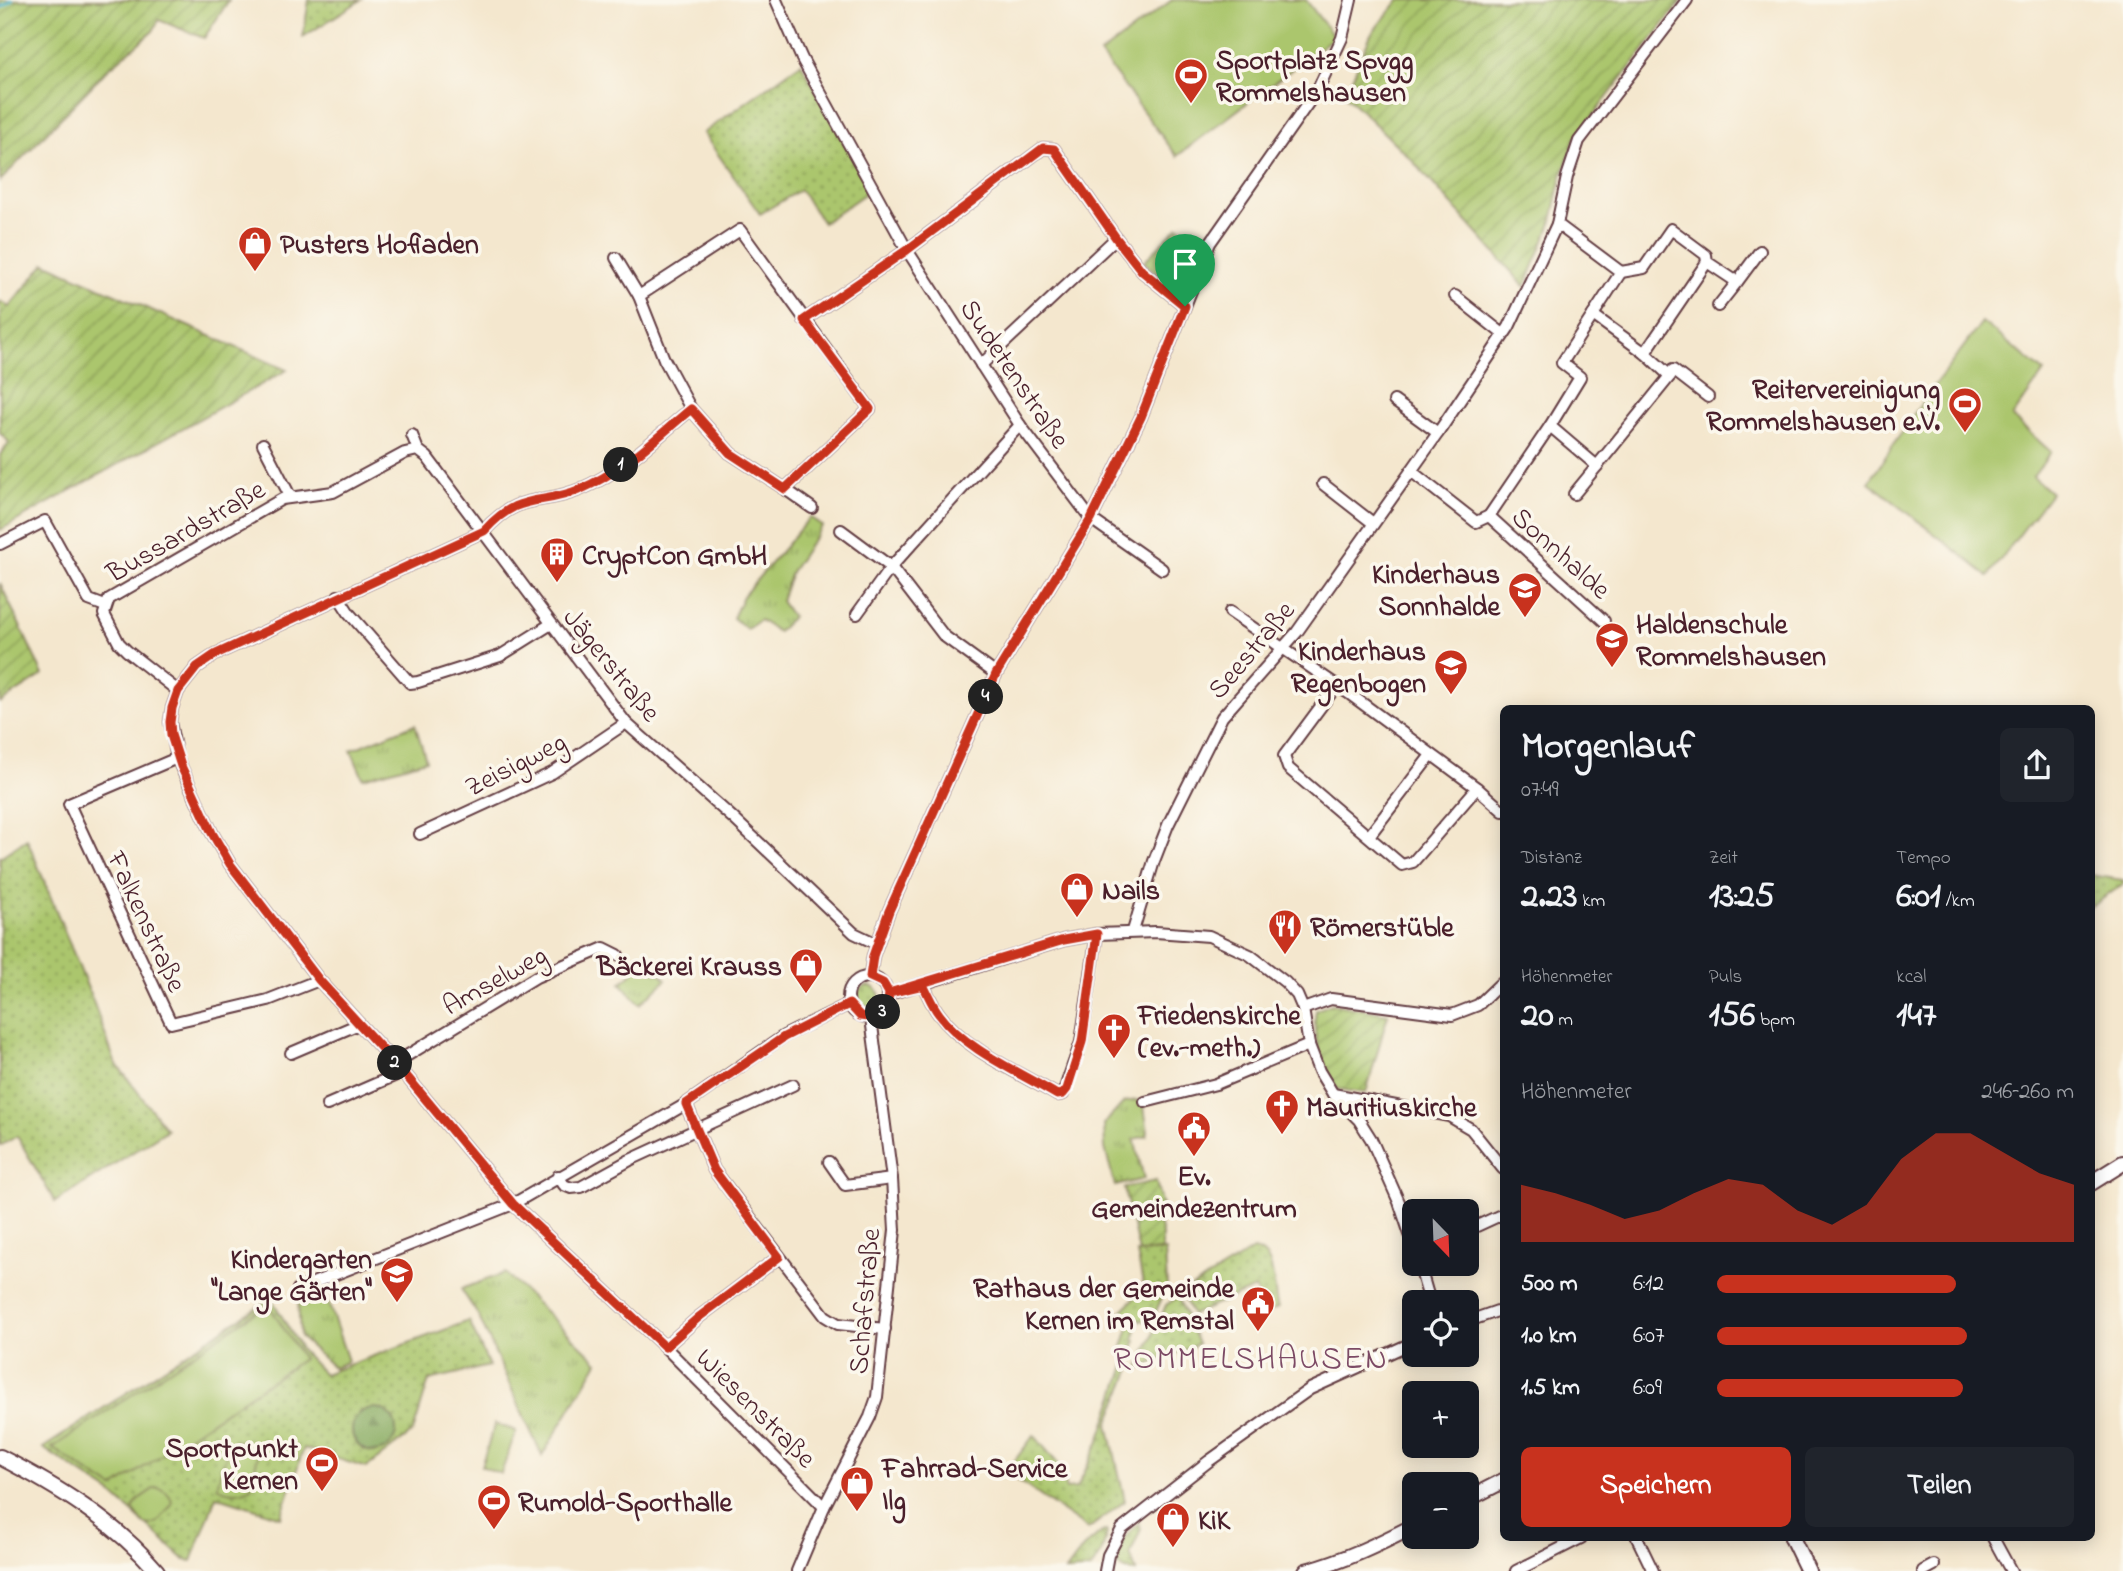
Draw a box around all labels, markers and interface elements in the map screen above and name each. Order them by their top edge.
place label: Sportplatz Spvgg Rommelshausen [1216,42,1413,115]
sports icon: Sportplatz Spvgg Rommelshausen [1172,56,1210,105]
shop icon: Pusters Hofladen [236,224,274,273]
place label: Pusters Hofladen [280,226,479,267]
pin [1155,234,1215,306]
icon: arrive [1166,245,1204,283]
street label: Sudetenstraße [948,292,1079,458]
place label: Reitervereinigung Rommelshausen e.V. [1706,371,1940,444]
sports icon: Reitervereinigung Rommelshausen e.V. [1946,385,1984,434]
pin: 1 [604,448,638,482]
text: 1 [617,451,624,478]
street label: Bussardstraße [99,471,274,596]
street label: Sonnhalde [1501,499,1619,611]
building icon: CryptCon GmbH [538,535,576,584]
place label: CryptCon GmbH [582,537,767,578]
place label: Kinderhaus Sonnhalde [1372,556,1501,629]
school or university icon: Kinderhaus Sonnhalde [1506,570,1544,619]
street label: Seestraße [1199,593,1307,710]
street label: Jägerstraße [551,600,669,732]
place label: Haldenschule Rommelshausen [1636,606,1826,679]
school or university icon: Haldenschule Rommelshausen [1593,620,1631,669]
place label: Kinderhaus Regenbogen [1291,633,1426,707]
school or university icon: Kinderhaus Regenbogen [1432,647,1470,696]
pin: 4 [968,680,1004,714]
text: 4 [982,683,989,710]
text: Morgenlauf [1521,720,1695,776]
street label: Zeisigweg [459,723,574,809]
button: share [2000,728,2074,802]
text: 07:49 [1521,774,1559,807]
street label: Falkenstraße [94,844,196,1000]
text: Distanz [1521,845,1582,872]
text: Zeit [1709,845,1738,872]
text: Tempo [1896,845,1951,872]
shop icon: Nails [1058,870,1096,919]
place label: Nails [1102,872,1160,913]
text: 2.23 [1521,872,1577,923]
text: 13:25 [1709,872,1775,923]
text: 6:01 [1896,872,1941,923]
text: km [1577,888,1605,915]
text: /km [1941,888,1975,915]
restaurant icon: Römerstüble [1266,907,1304,956]
place label: Römerstüble [1310,909,1455,950]
street label: Amselweg [436,936,555,1028]
shop icon: Bäckerei Krauss [787,946,825,995]
place label: Bäckerei Krauss [595,948,782,989]
text: Höhenmeter [1521,964,1612,991]
text: Puls [1709,964,1742,991]
text: kcal [1896,964,1927,991]
text: 20 [1521,991,1554,1042]
text: 156 [1709,991,1755,1042]
text: 147 [1896,991,1936,1042]
pin: 3 [866,995,900,1030]
place label: Friedenskirche (ev.-meth.) [1136,997,1302,1070]
text: 3 [879,998,886,1025]
text: m [1554,1007,1573,1034]
text: bpm [1755,1007,1795,1034]
church icon: Friedenskirche (ev.-meth.) [1095,1011,1133,1060]
pin: 2 [378,1046,412,1080]
text: 2 [390,1049,399,1076]
text: Höhenmeter [1521,1076,1632,1109]
text: 246–260 m [1981,1076,2074,1109]
church icon: Mauritiuskirche [1263,1087,1301,1136]
place label: Mauritiuskirche [1306,1089,1478,1130]
public building icon: Ev. Gemeindezentrum [1175,1109,1213,1158]
place label: Ev. Gemeindezentrum [1091,1158,1297,1231]
north arrow [1402,1199,1479,1276]
map controls [1402,1199,1479,1549]
street label: Schafstraße [840,1226,893,1376]
place label: Kindergarten "Lange Gärten" [210,1241,372,1315]
school or university icon: Kindergarten "Lange Gärten" [378,1255,416,1304]
text: 500 m [1521,1268,1578,1301]
text: 6:12 [1633,1268,1664,1301]
place label: Rathaus der Gemeinde Kernen im Remstal [973,1270,1235,1343]
public building icon: Rathaus der Gemeinde Kernen im Remstal [1239,1284,1277,1333]
button: locate [1402,1290,1479,1367]
text: 1.0 km [1521,1320,1577,1353]
text: 6:07 [1633,1320,1665,1353]
district label: ROMMELSHAUSEN [1113,1337,1389,1384]
street label: Wiesenstraße [685,1340,824,1479]
text: 1.5 km [1521,1372,1580,1405]
text: 6:09 [1633,1372,1662,1405]
button: + [1402,1381,1479,1458]
place label: Sportpunkt Kernen [166,1430,299,1503]
sports icon: Sportpunkt Kernen [303,1444,341,1493]
button: Speichern [1521,1447,1791,1527]
button: Teilen [1805,1447,2074,1527]
place label: Fahrrad-Service Ilg [880,1450,1069,1524]
shop icon: Fahrrad-Service Ilg [838,1464,876,1513]
button: − [1402,1472,1479,1549]
sports icon: Rumold-Sporthalle [475,1482,513,1531]
place label: Rumold-Sporthalle [518,1484,733,1525]
shop icon: KiK [1154,1500,1192,1549]
place label: KiK [1198,1502,1232,1543]

